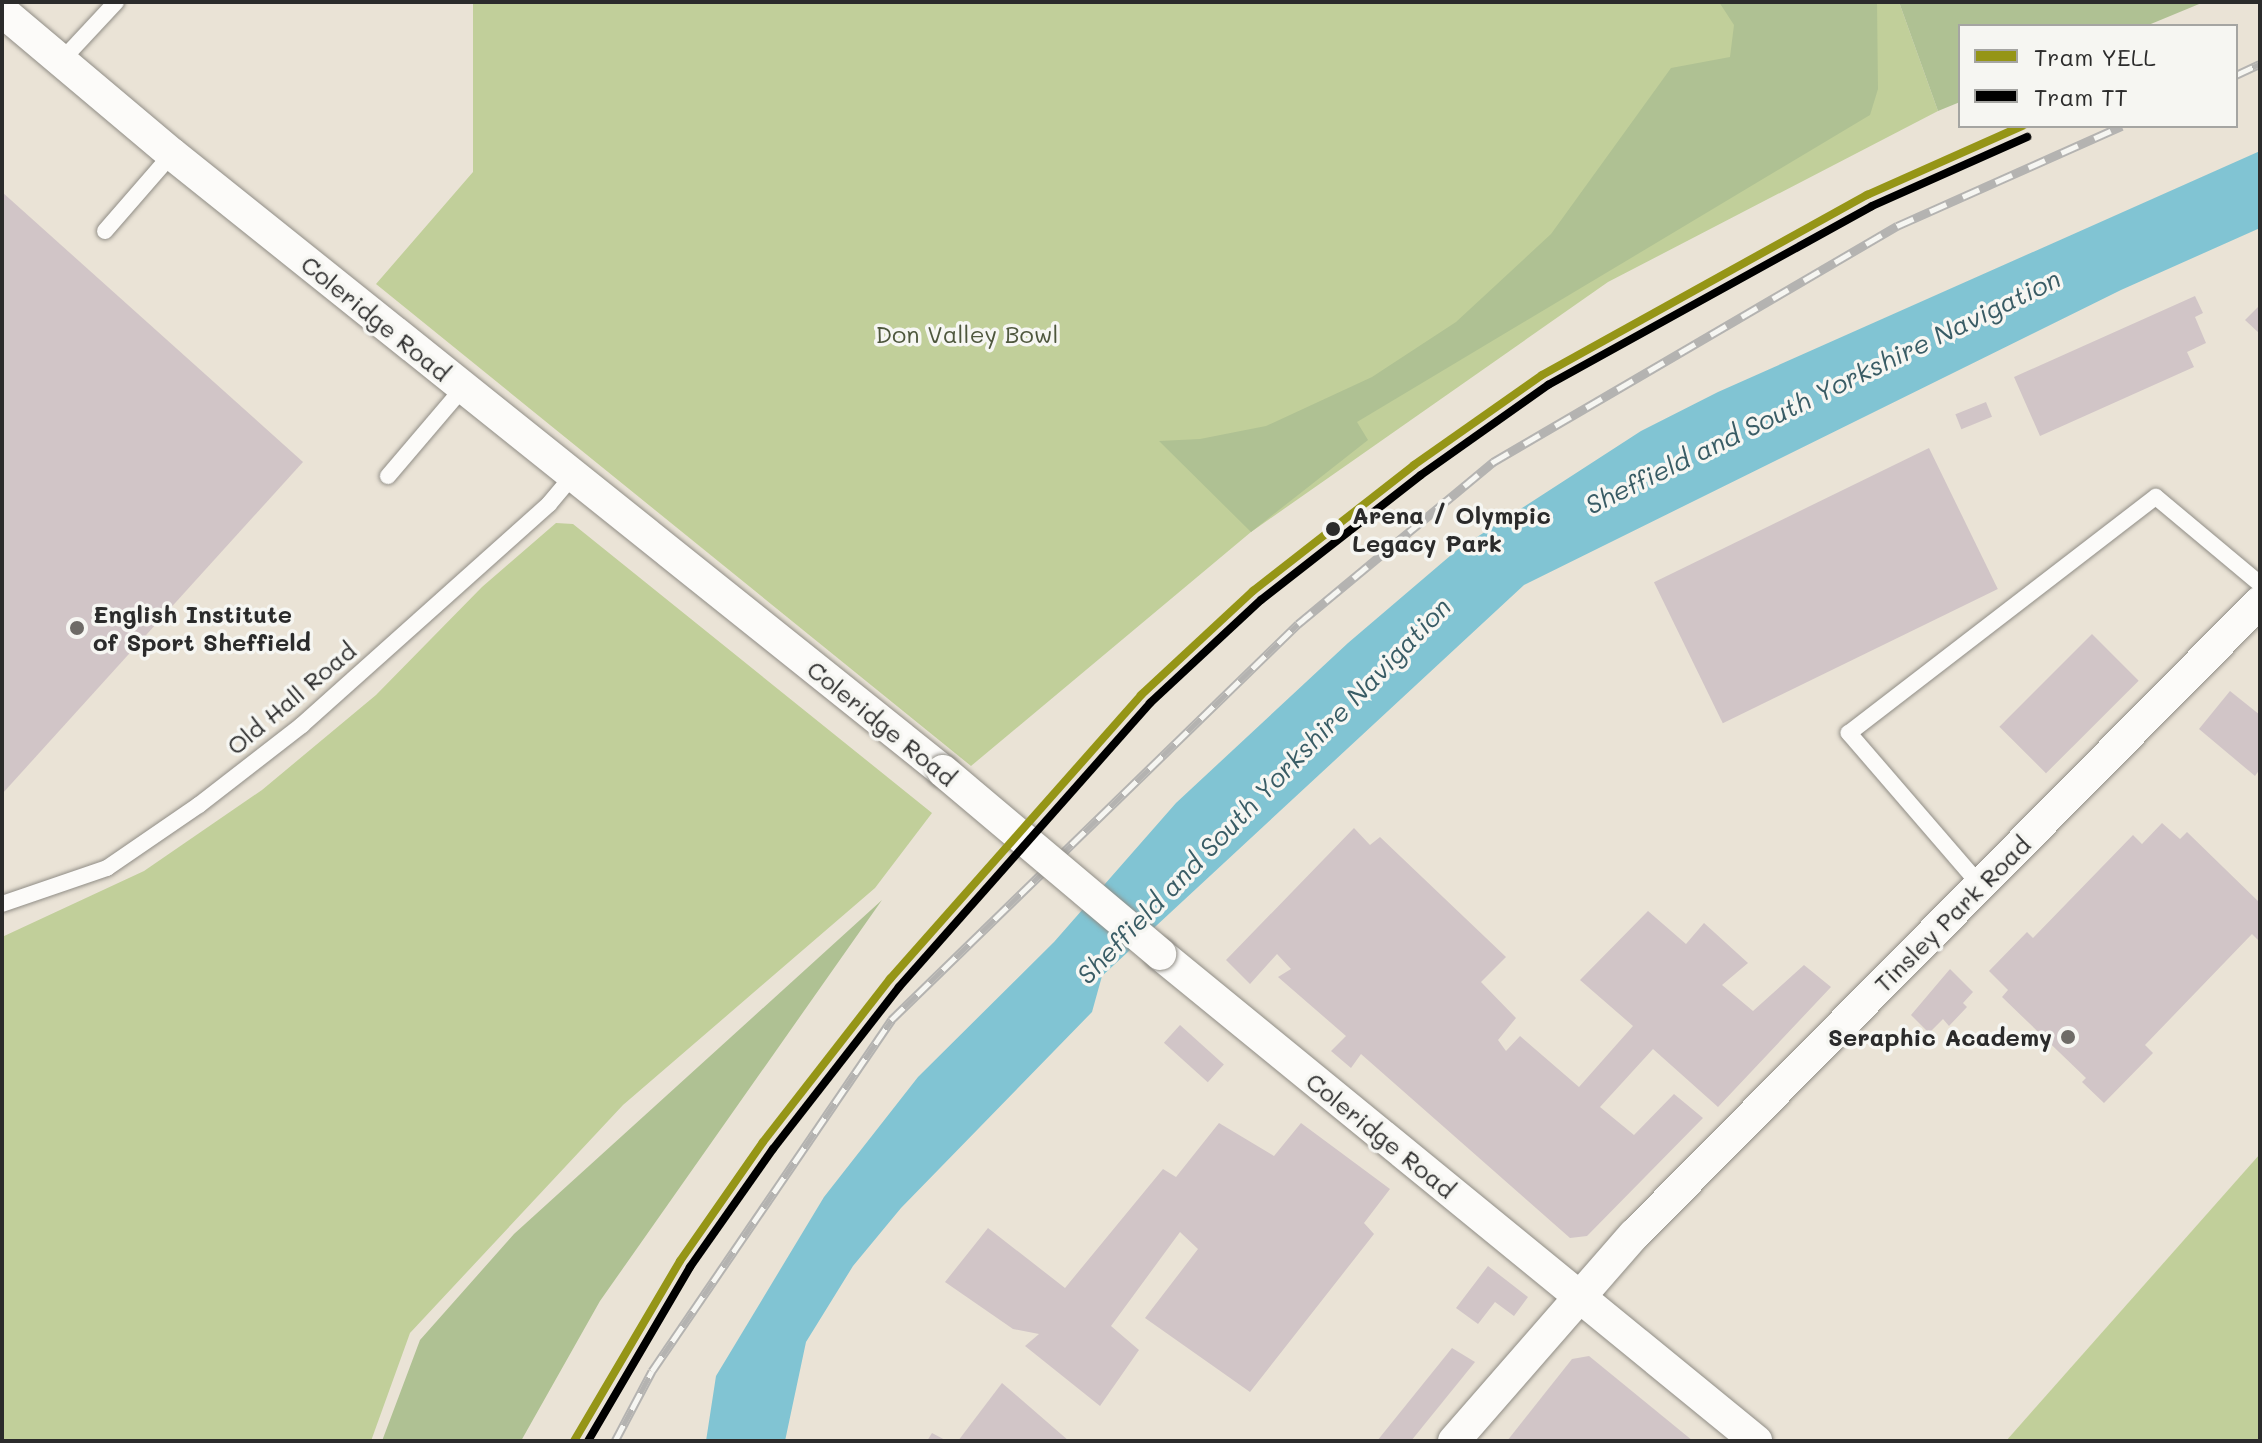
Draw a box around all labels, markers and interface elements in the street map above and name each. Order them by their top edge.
legend [1958,24,2238,128]
text: Tram YELL [2034,41,2156,72]
text: Tram TT [2034,81,2128,112]
street label: Coleridge Road [296,249,456,387]
water label: Sheffield and South Yorkshire Navigation [1580,263,2066,521]
park label: Don Valley Bowl [876,320,1058,348]
place label: Arena / Olympic Legacy Park [1352,501,1551,557]
marker: Arena / Olympic Legacy Park [1321,517,1345,541]
water label: Sheffield and South Yorkshire Navigation [1071,591,1457,991]
place label: English Institute of Sport Sheffield [93,600,311,656]
marker: English Institute of Sport Sheffield [68,619,86,637]
street label: Old Hall Road [221,636,361,760]
street label: Coleridge Road [802,654,962,792]
street label: Tinsley Park Road [1868,830,2036,998]
place label: Seraphic Academy [1828,1023,2052,1051]
marker: Seraphic Academy [2059,1028,2077,1046]
street label: Coleridge Road [1301,1066,1461,1204]

